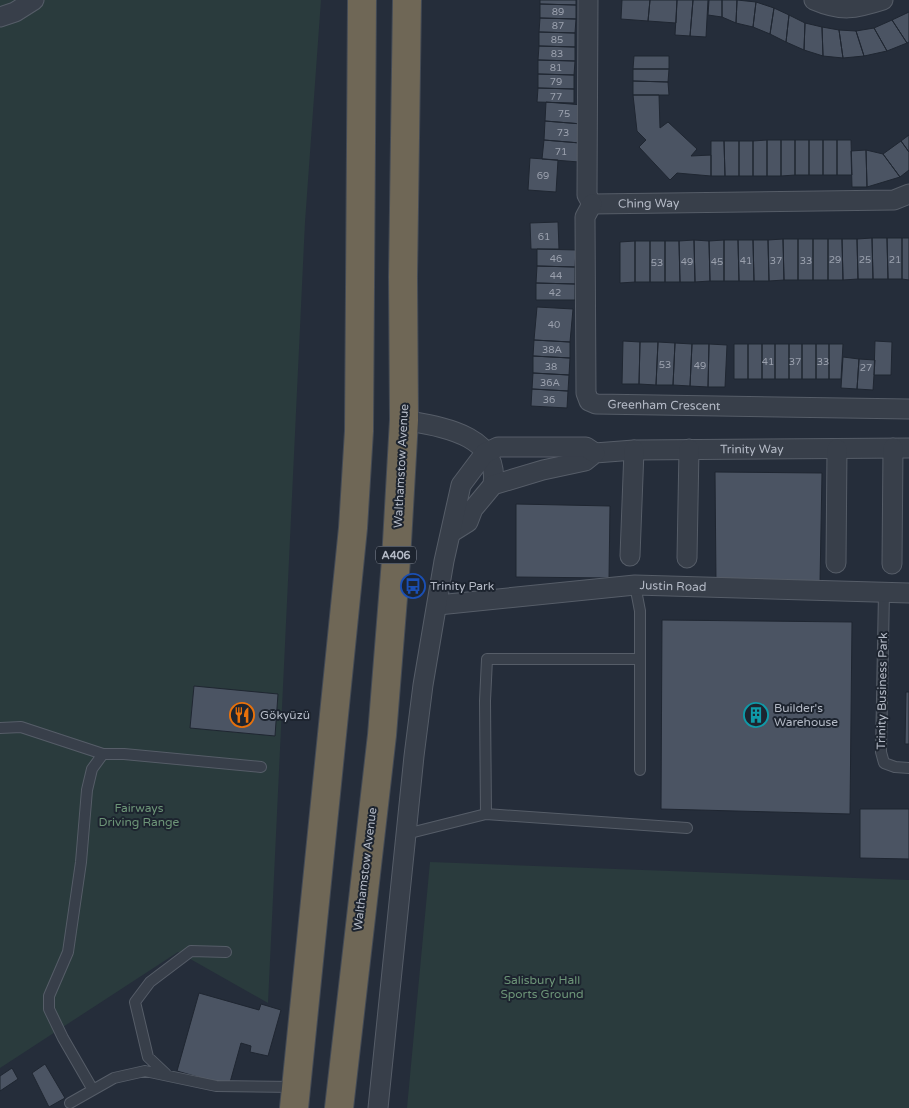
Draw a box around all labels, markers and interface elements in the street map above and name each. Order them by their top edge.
house number: 89 [552,6,564,18]
house number: 87 [552,20,564,32]
house number: 85 [551,34,563,46]
house number: 83 [551,48,563,60]
house number: 81 [550,62,562,74]
house number: 79 [550,76,562,88]
house number: 77 [550,91,562,103]
house number: 75 [558,108,570,120]
house number: 73 [557,127,569,139]
house number: 71 [555,146,567,158]
house number: 69 [537,170,549,182]
street label: Ching Way [618,196,680,211]
house number: 61 [538,231,550,243]
house number: 46 [550,253,562,265]
house number: 29 [829,254,841,266]
house number: 25 [859,254,871,266]
house number: 21 [889,254,901,266]
house number: 41 [740,255,752,267]
house number: 37 [770,255,782,267]
house number: 33 [800,255,812,267]
house number: 49 [681,256,693,268]
house number: 45 [711,256,723,268]
house number: 53 [651,257,663,269]
house number: 44 [550,270,562,282]
house number: 42 [549,287,561,299]
house number: 40 [548,319,560,331]
house number: 38A [542,344,562,356]
house number: 41 [762,356,774,368]
house number: 37 [789,356,801,368]
house number: 33 [817,356,829,368]
house number: 53 [659,359,671,371]
house number: 49 [694,360,706,372]
house number: 38 [545,361,557,373]
house number: 27 [860,362,872,374]
house number: 36A [540,377,560,389]
house number: 36 [543,394,555,406]
street label: Greenham Crescent [608,397,721,413]
street label: Walthamstow Avenue [391,404,411,528]
street label: Trinity Way [720,442,784,456]
road number: A406 [376,546,416,564]
bus stop icon: Trinity Park [400,573,426,599]
street label: Justin Road [639,578,707,594]
place label: Trinity Park [430,579,495,593]
street label: Trinity Business Park [874,632,890,750]
place label: Builder's Warehouse [774,701,838,729]
restaurant icon: Gökyüzü [229,702,255,728]
building icon: Builder's Warehouse [743,702,769,728]
place label: Gökyüzü [260,708,310,722]
park label: Fairways Driving Range [99,801,180,829]
street label: Walthamstow Avenue [350,806,380,931]
park label: Salisbury Hall Sports Ground [500,973,584,1001]

